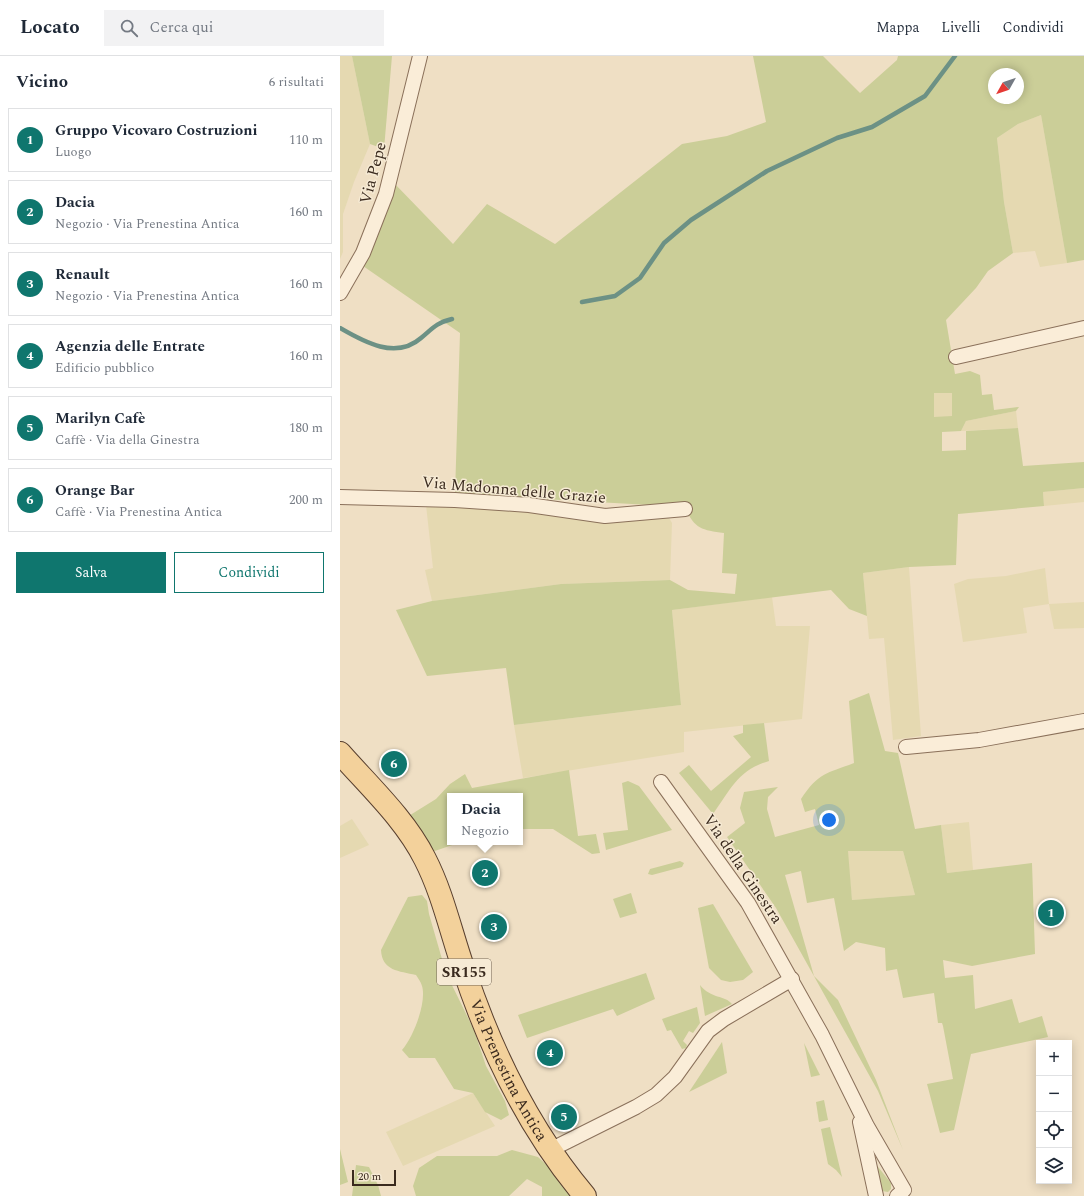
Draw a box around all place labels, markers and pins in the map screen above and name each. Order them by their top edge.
pin: 6 [381,749,407,779]
pin: 2 [472,858,498,888]
pin: 1 [1038,898,1064,928]
pin: 3 [481,912,507,942]
pin: 4 [537,1038,563,1068]
pin: 5 [551,1102,577,1132]

